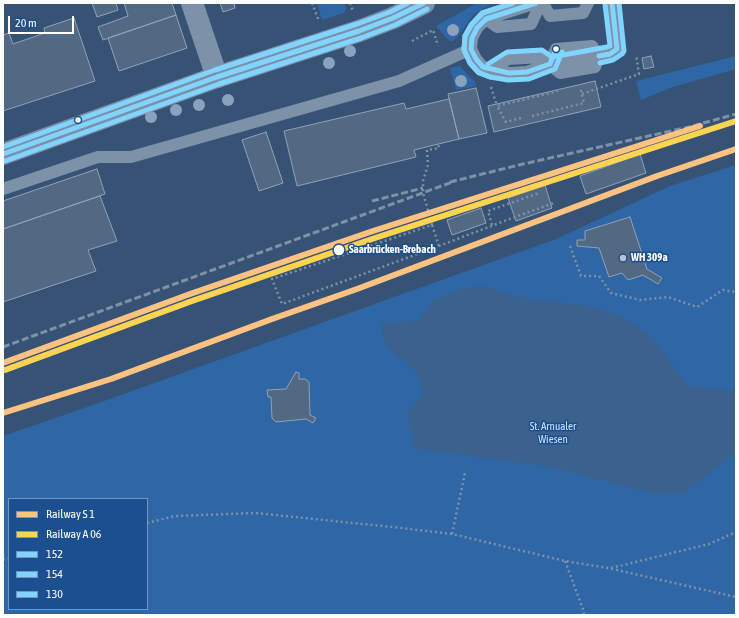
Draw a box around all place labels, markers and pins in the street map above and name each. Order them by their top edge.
unlabelled marker [551,44,561,54]
unlabelled marker [73,115,83,125]
marker: Saarbrücken-Brebach [332,243,346,257]
place label: Saarbrücken-Brebach [349,243,436,257]
place label: WH 309a [631,251,667,265]
marker: WH 309a [618,253,628,263]

